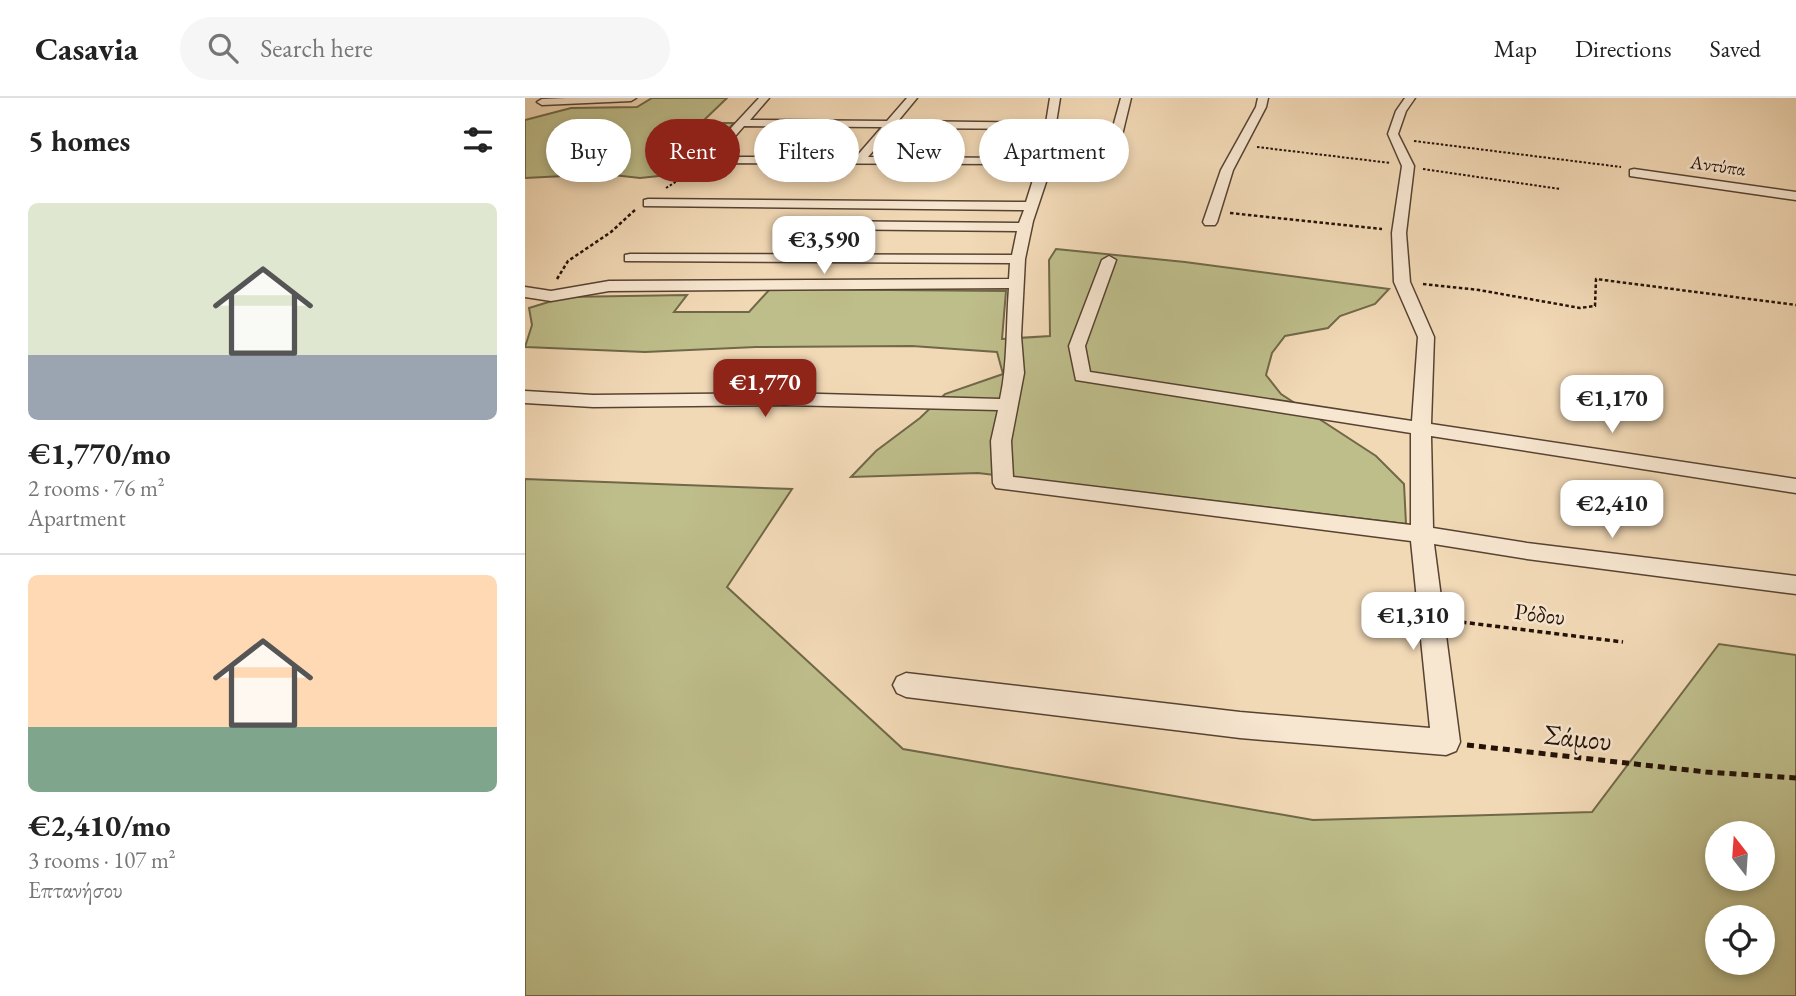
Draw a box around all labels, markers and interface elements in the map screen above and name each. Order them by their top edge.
search box [180,17,670,80]
text: Casavia [35,27,138,70]
icon: search [204,29,242,67]
text: Search here [260,31,373,65]
text: Map [1494,33,1537,64]
text: Directions [1575,33,1672,64]
text: Saved [1710,33,1761,64]
chip: Buy [546,119,631,182]
chip: Rent [645,119,740,182]
chip: Filters [754,119,859,182]
chip: New [873,119,965,182]
chip: Apartment [979,119,1129,182]
text: 5 homes [28,121,130,160]
icon: filters [459,121,497,159]
street label: Αντύπα [1688,149,1747,182]
pin: €3,590 [767,216,881,276]
text: €3,590 [788,224,860,254]
icon: home [200,248,326,374]
pin: €1,770 [708,360,822,419]
text: €1,770 [729,367,801,397]
pin: €1,170 [1555,376,1669,435]
text: €1,170 [1576,383,1648,413]
text: €1,770/mo [28,434,171,473]
text: 2 rooms · 76 m² [28,473,165,503]
pin: €2,410 [1555,480,1669,540]
text: €2,410 [1576,488,1648,518]
text: Apartment [28,503,126,533]
pin: €1,310 [1356,592,1470,652]
street label: Ρόδου [1513,596,1567,632]
text: €1,310 [1377,600,1449,630]
icon: home [200,620,326,746]
street label: Σάμου [1542,716,1614,758]
text: €2,410/mo [28,806,171,845]
north arrow [1705,821,1775,891]
map controls [1705,821,1775,975]
text: 3 rooms · 107 m² [28,845,176,875]
text: Επτανήσου [28,875,123,905]
button: locate [1705,905,1775,975]

